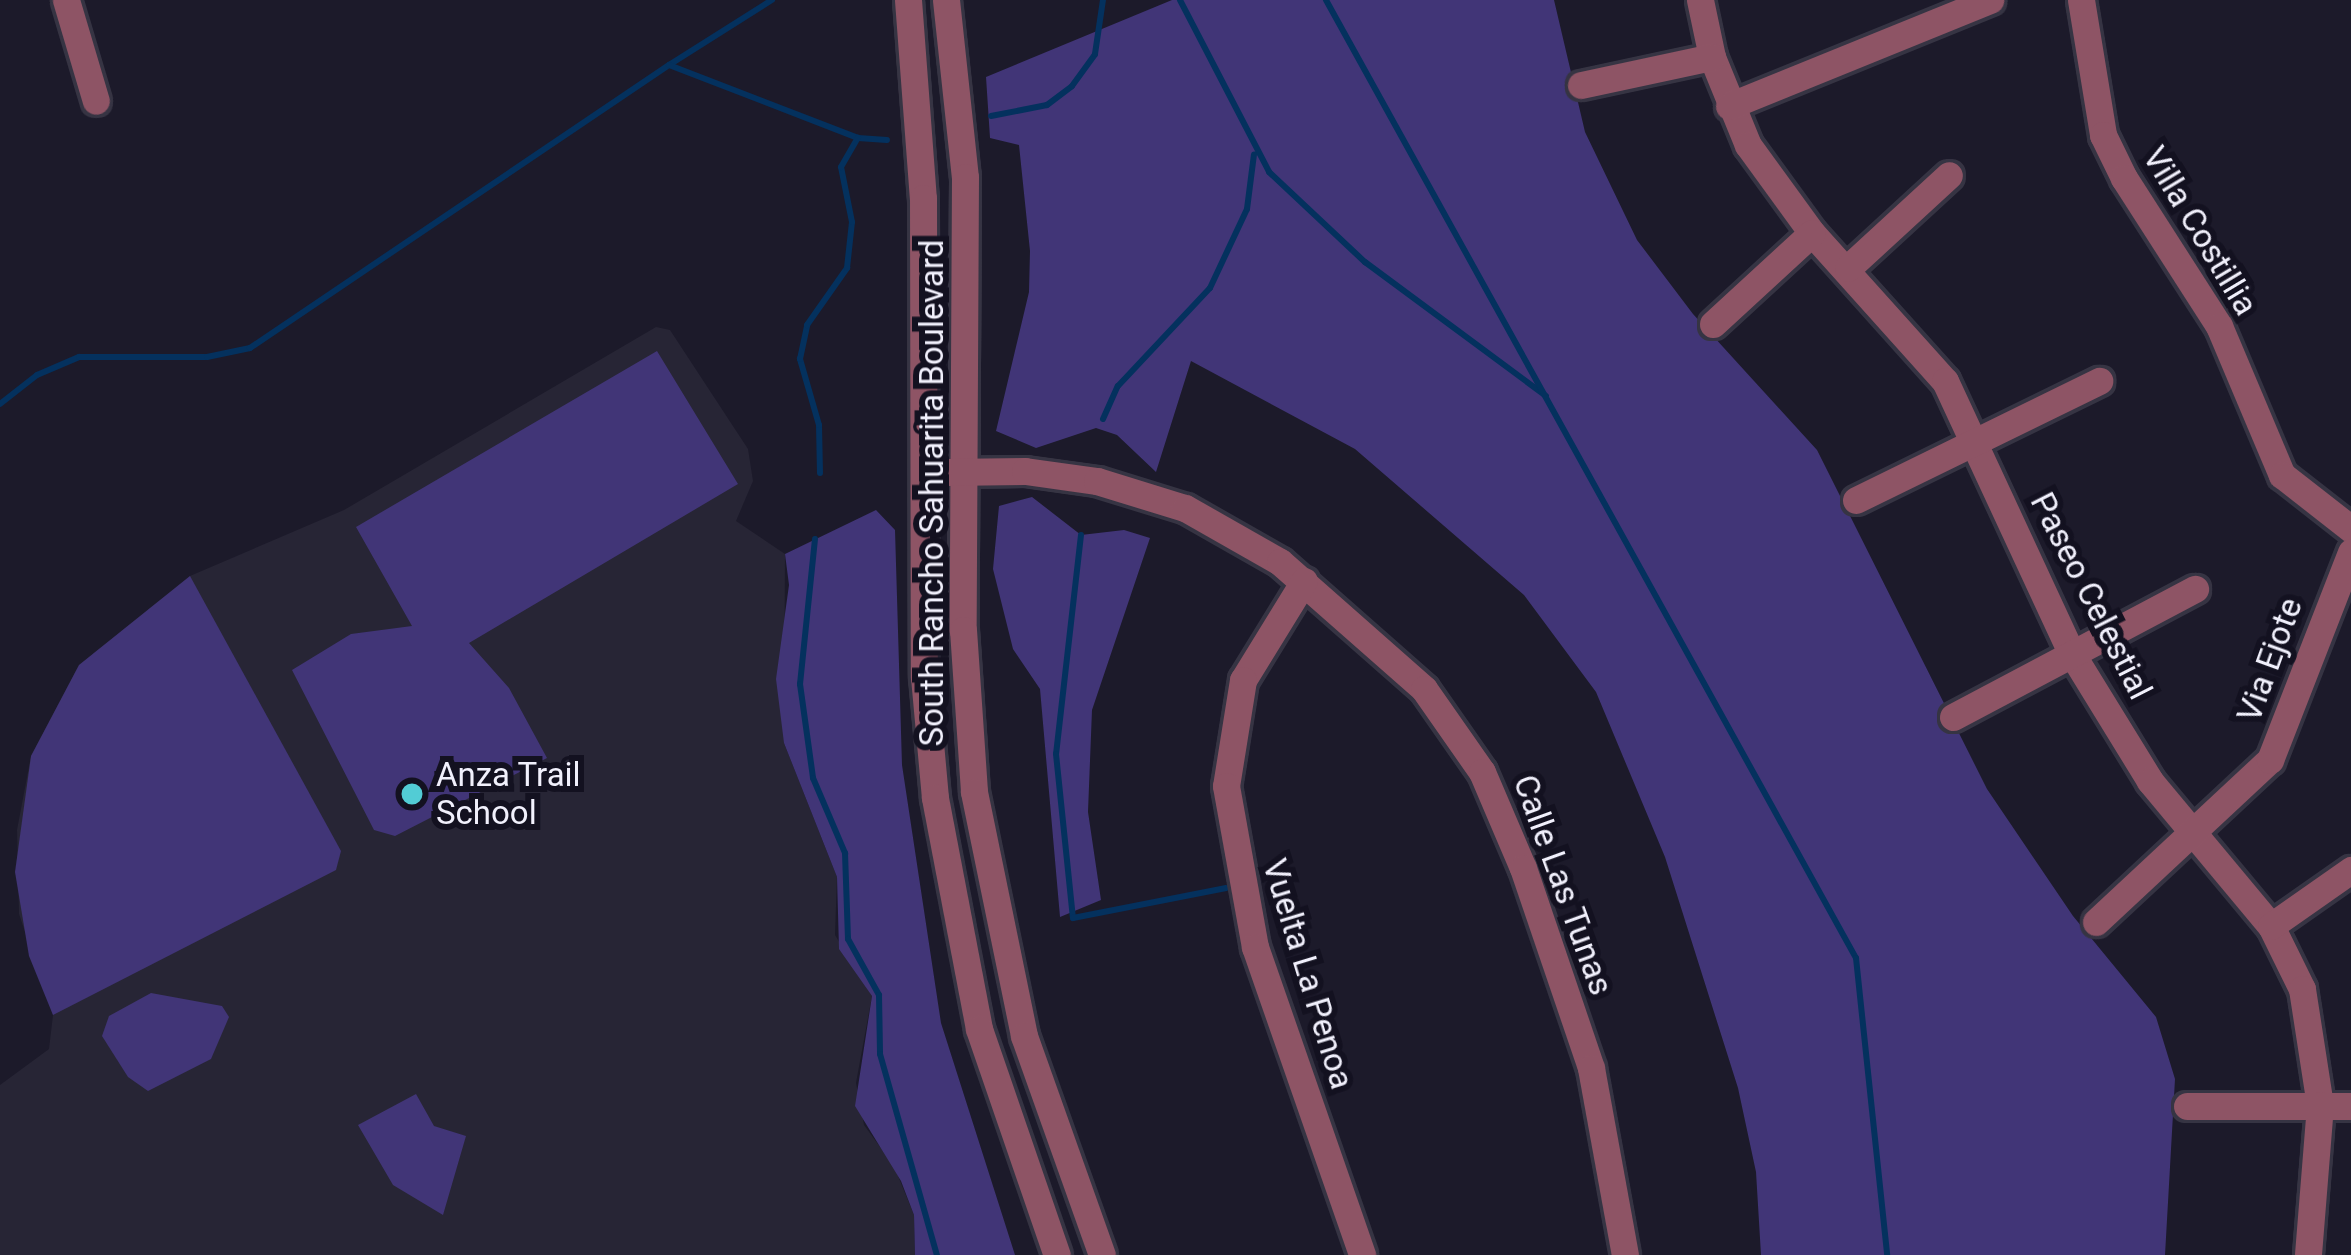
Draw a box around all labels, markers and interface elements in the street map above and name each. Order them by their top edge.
street label: Villa Costillia [2134,140,2266,322]
street label: South Rancho Sahuarita Boulevard [912,240,952,746]
street label: Paseo Celestial [2022,486,2160,706]
street label: Via Ejote [2229,593,2311,727]
place label: Anza Trail School [436,755,581,833]
street label: Calle Las Tunas [1505,769,1621,1001]
marker: Anza Trail School [399,781,425,807]
street label: Vuelta La Penoa [1254,854,1362,1094]

